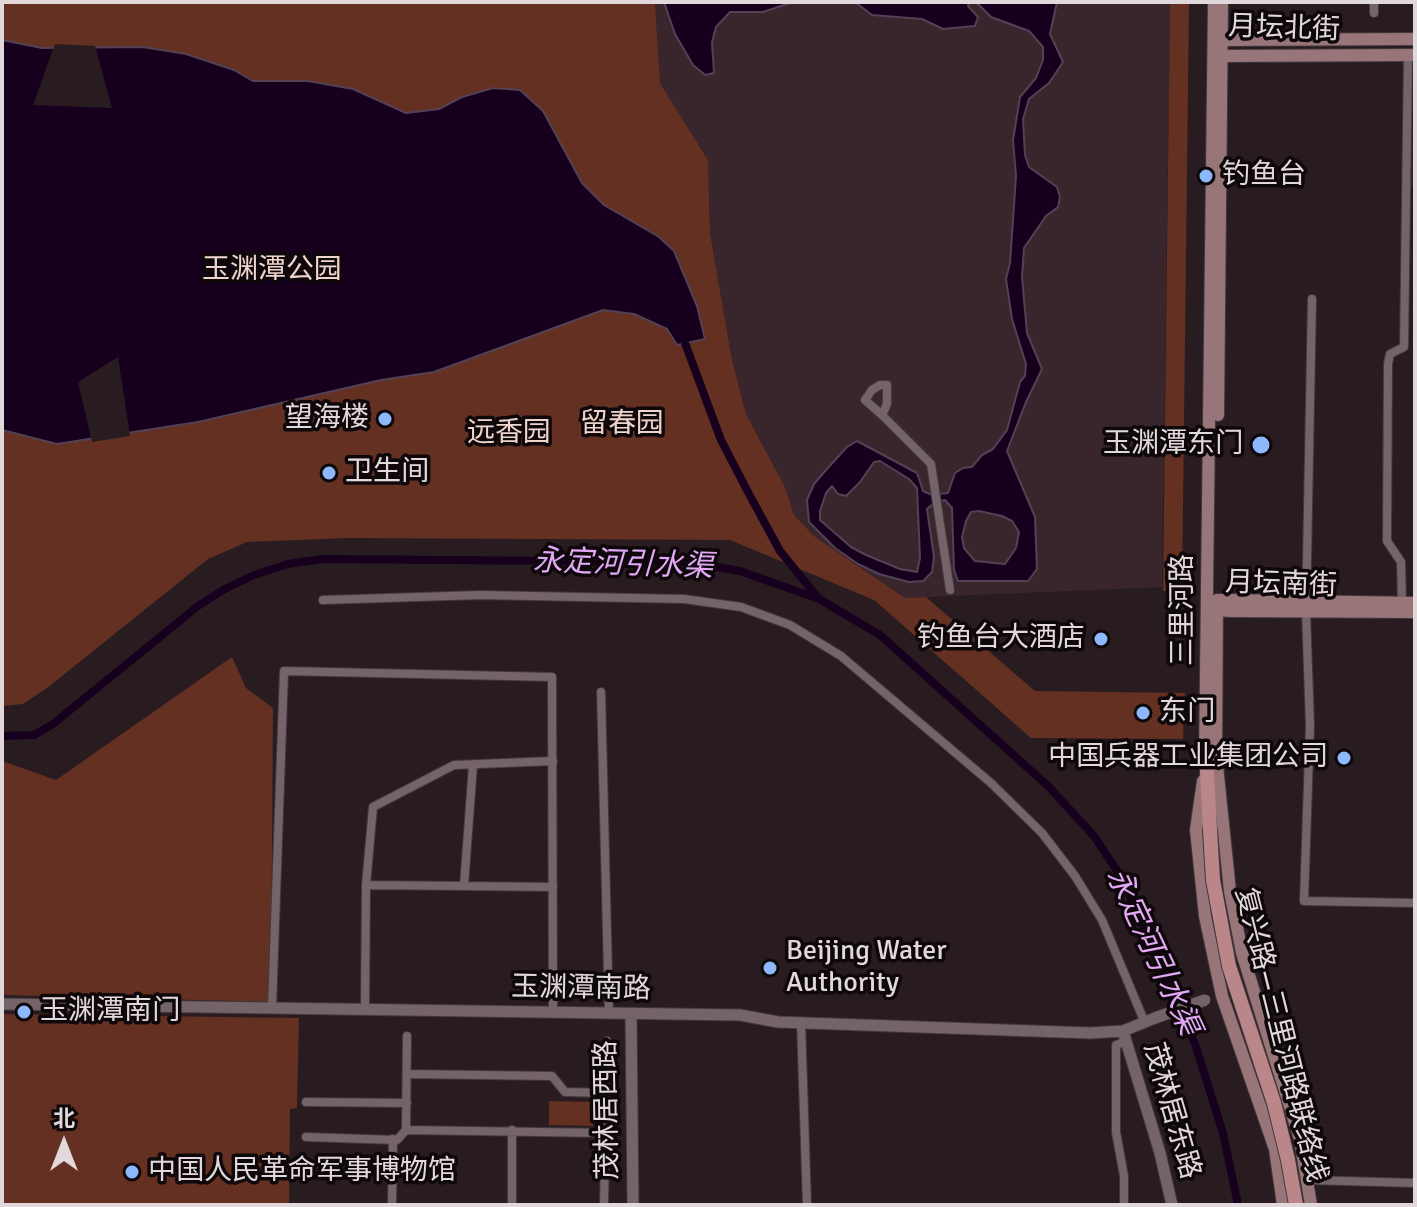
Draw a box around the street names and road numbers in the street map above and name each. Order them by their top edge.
street label: 月坛北街 [1227,10,1341,48]
street label: 三里河路 [1167,554,1201,666]
street label: 月坛南街 [1224,566,1338,604]
street label: 复兴路—三里河路联络线 [1227,884,1333,1186]
street label: 玉渊潭南路 [511,971,651,1007]
street label: 茂林居东路 [1136,1039,1206,1183]
street label: 茂林居西路 [590,1040,626,1180]

